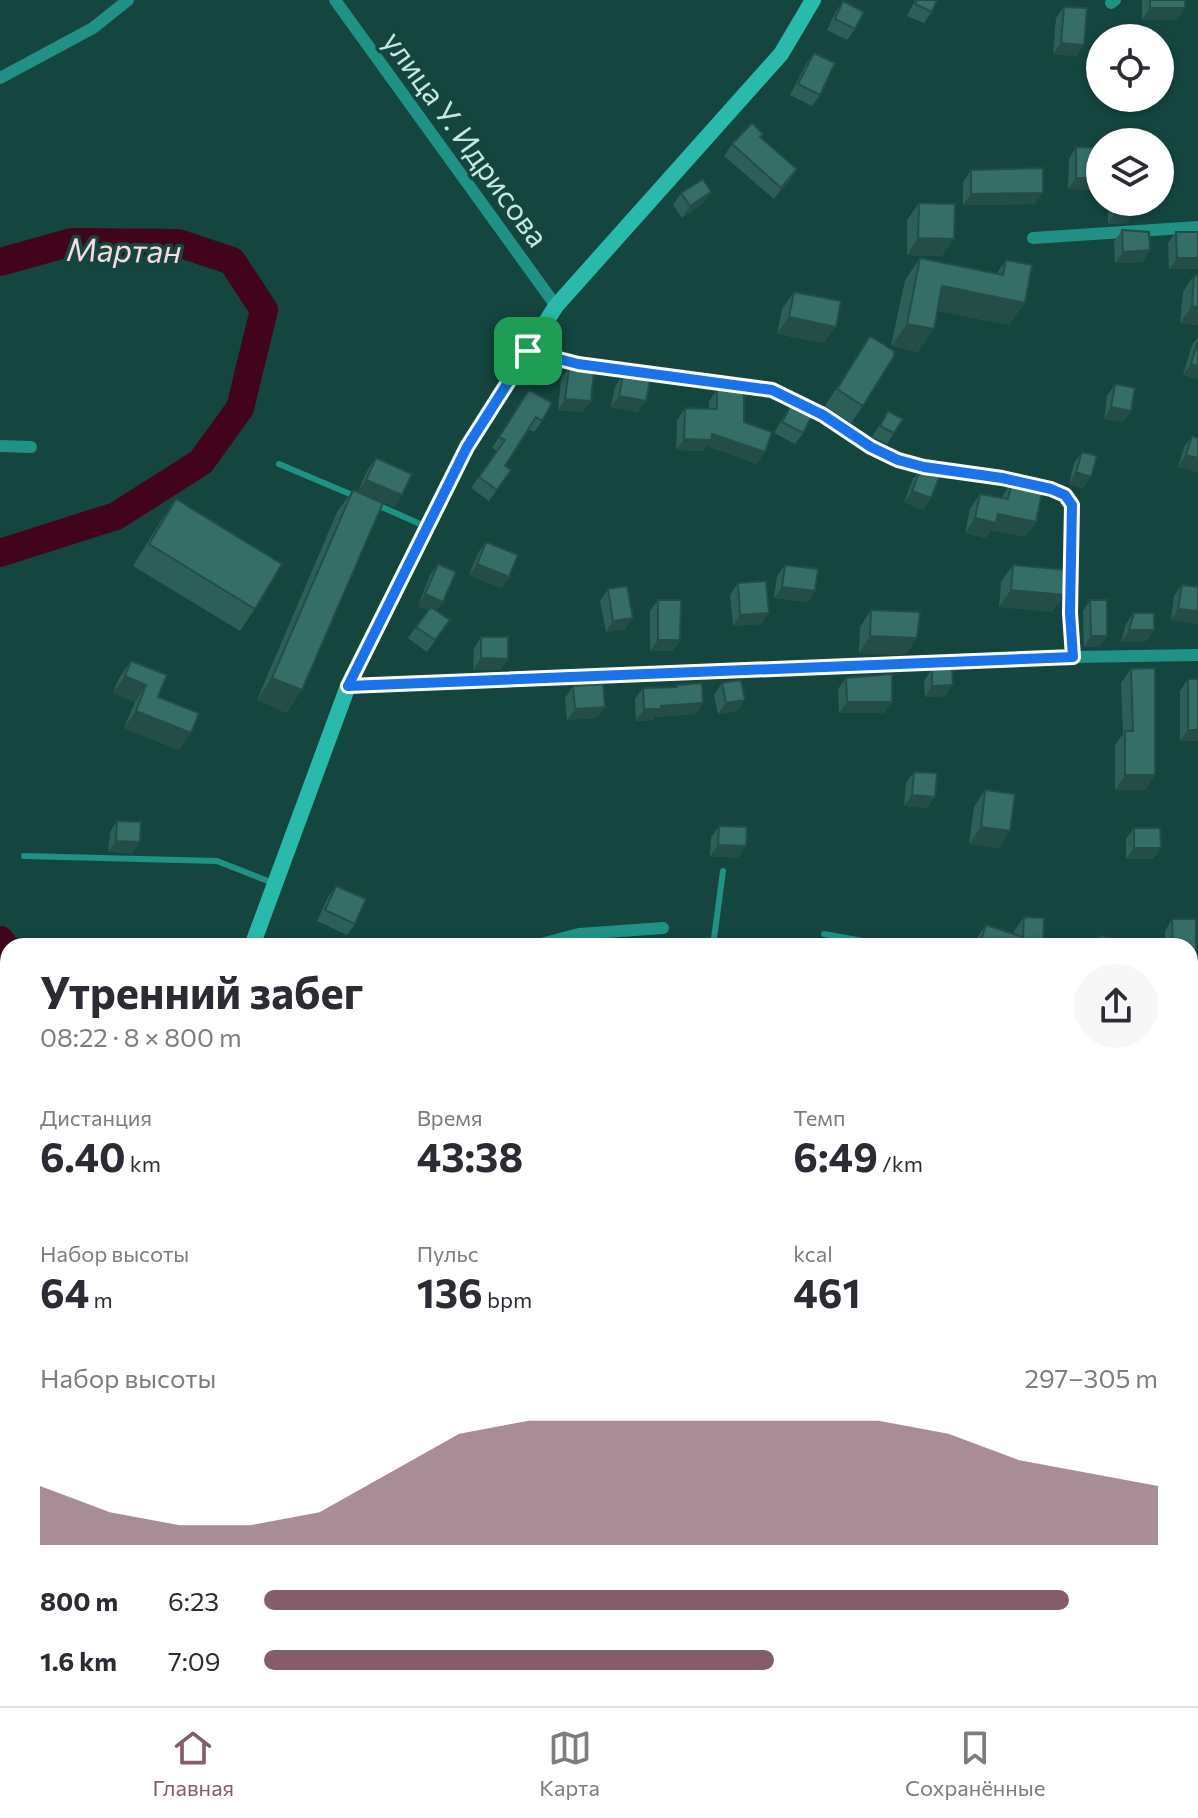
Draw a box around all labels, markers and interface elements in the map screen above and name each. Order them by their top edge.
street label: улица У. Идрисова [376,23,558,253]
map controls [1086,24,1174,216]
button: locate [1086,24,1174,112]
button: layers [1086,128,1174,216]
water label: Мартан [66,228,182,270]
pin [494,317,562,385]
icon: arrive [506,329,550,373]
text: Утренний забег [40,964,363,1018]
button: share [1074,964,1158,1048]
text: 08:22 · 8 × 800 m [40,1021,242,1052]
text: Дистанция [40,1104,152,1131]
text: Время [417,1104,483,1131]
text: Темп [793,1104,846,1131]
text: 6.40 [40,1131,126,1180]
text: 43:38 [417,1131,523,1180]
text: 6:49 [793,1131,878,1180]
text: km [126,1150,161,1177]
text: /km [878,1150,923,1177]
text: Набор высоты [40,1240,189,1267]
text: Пульс [417,1240,479,1267]
text: kcal [793,1240,833,1267]
text: 64 [40,1267,89,1316]
text: 136 [417,1267,483,1316]
text: 461 [793,1267,861,1316]
text: m [89,1286,113,1313]
text: bpm [483,1286,532,1313]
text: Набор высоты [40,1362,216,1393]
text: 297–305 m [1025,1362,1158,1393]
text: 800 m [40,1585,118,1616]
text: 6:23 [168,1585,219,1616]
text: 1.6 km [40,1645,117,1676]
text: 7:09 [168,1645,221,1676]
tab: Главная [153,1726,234,1801]
tab: Карта [539,1726,600,1801]
tab: Сохранённые [905,1726,1045,1801]

